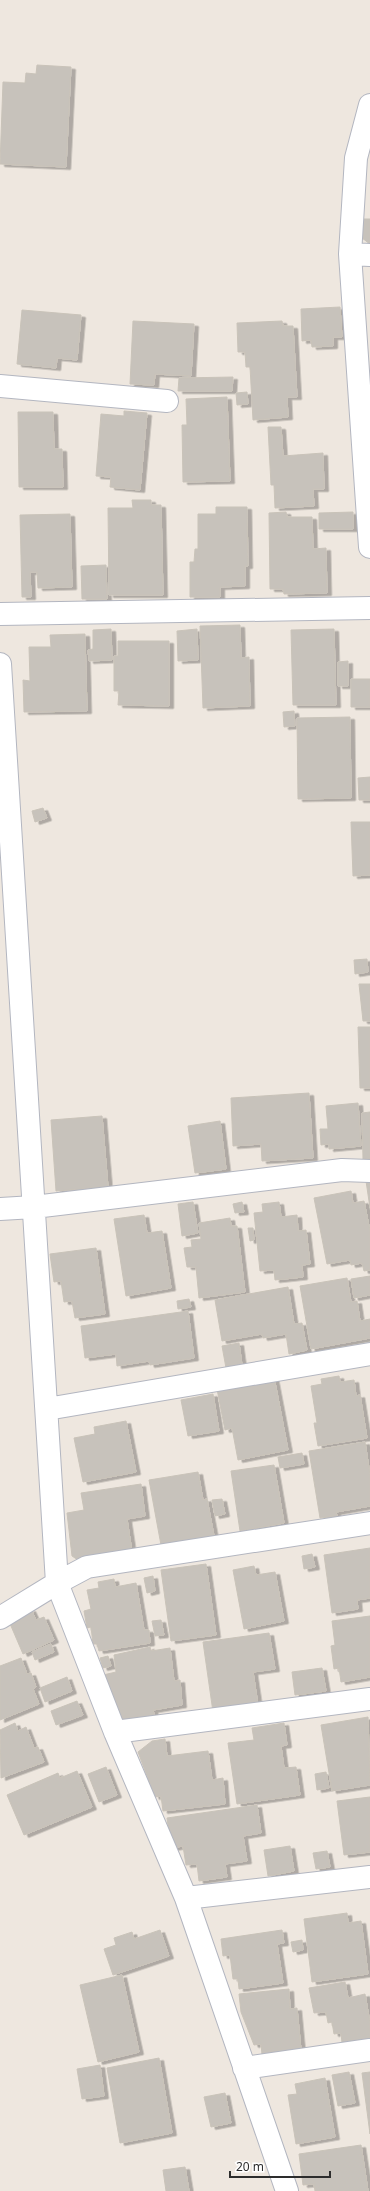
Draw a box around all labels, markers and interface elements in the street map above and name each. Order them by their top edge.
scale bar [230,2153,330,2179]
text: 20 m [236,2158,264,2175]

